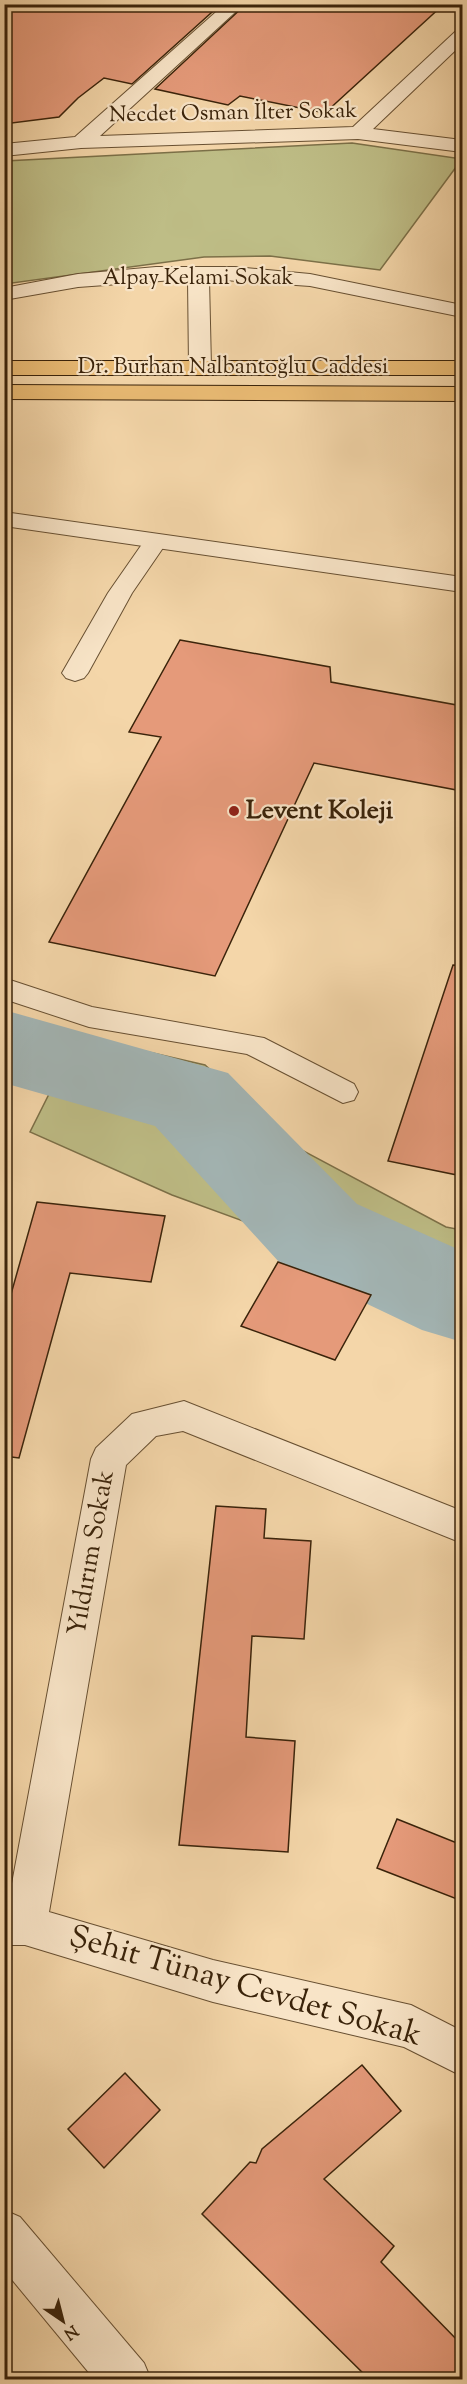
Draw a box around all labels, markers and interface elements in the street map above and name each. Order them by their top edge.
street label: Necdet Osman İlter Sokak [109,96,357,132]
street label: Alpay Kelami Sokak [102,263,294,295]
street label: Dr. Burhan Nalbantoğlu Caddesi [78,352,388,384]
place label: Levent Koleji [246,793,394,830]
marker: Levent Koleji [227,804,241,818]
street label: Yıldırım Sokak [59,1467,125,1639]
street label: Şehit Tünay Cevdet Sokak [63,1915,427,2059]
north arrow [33,2291,93,2351]
text: N [58,2318,82,2344]

